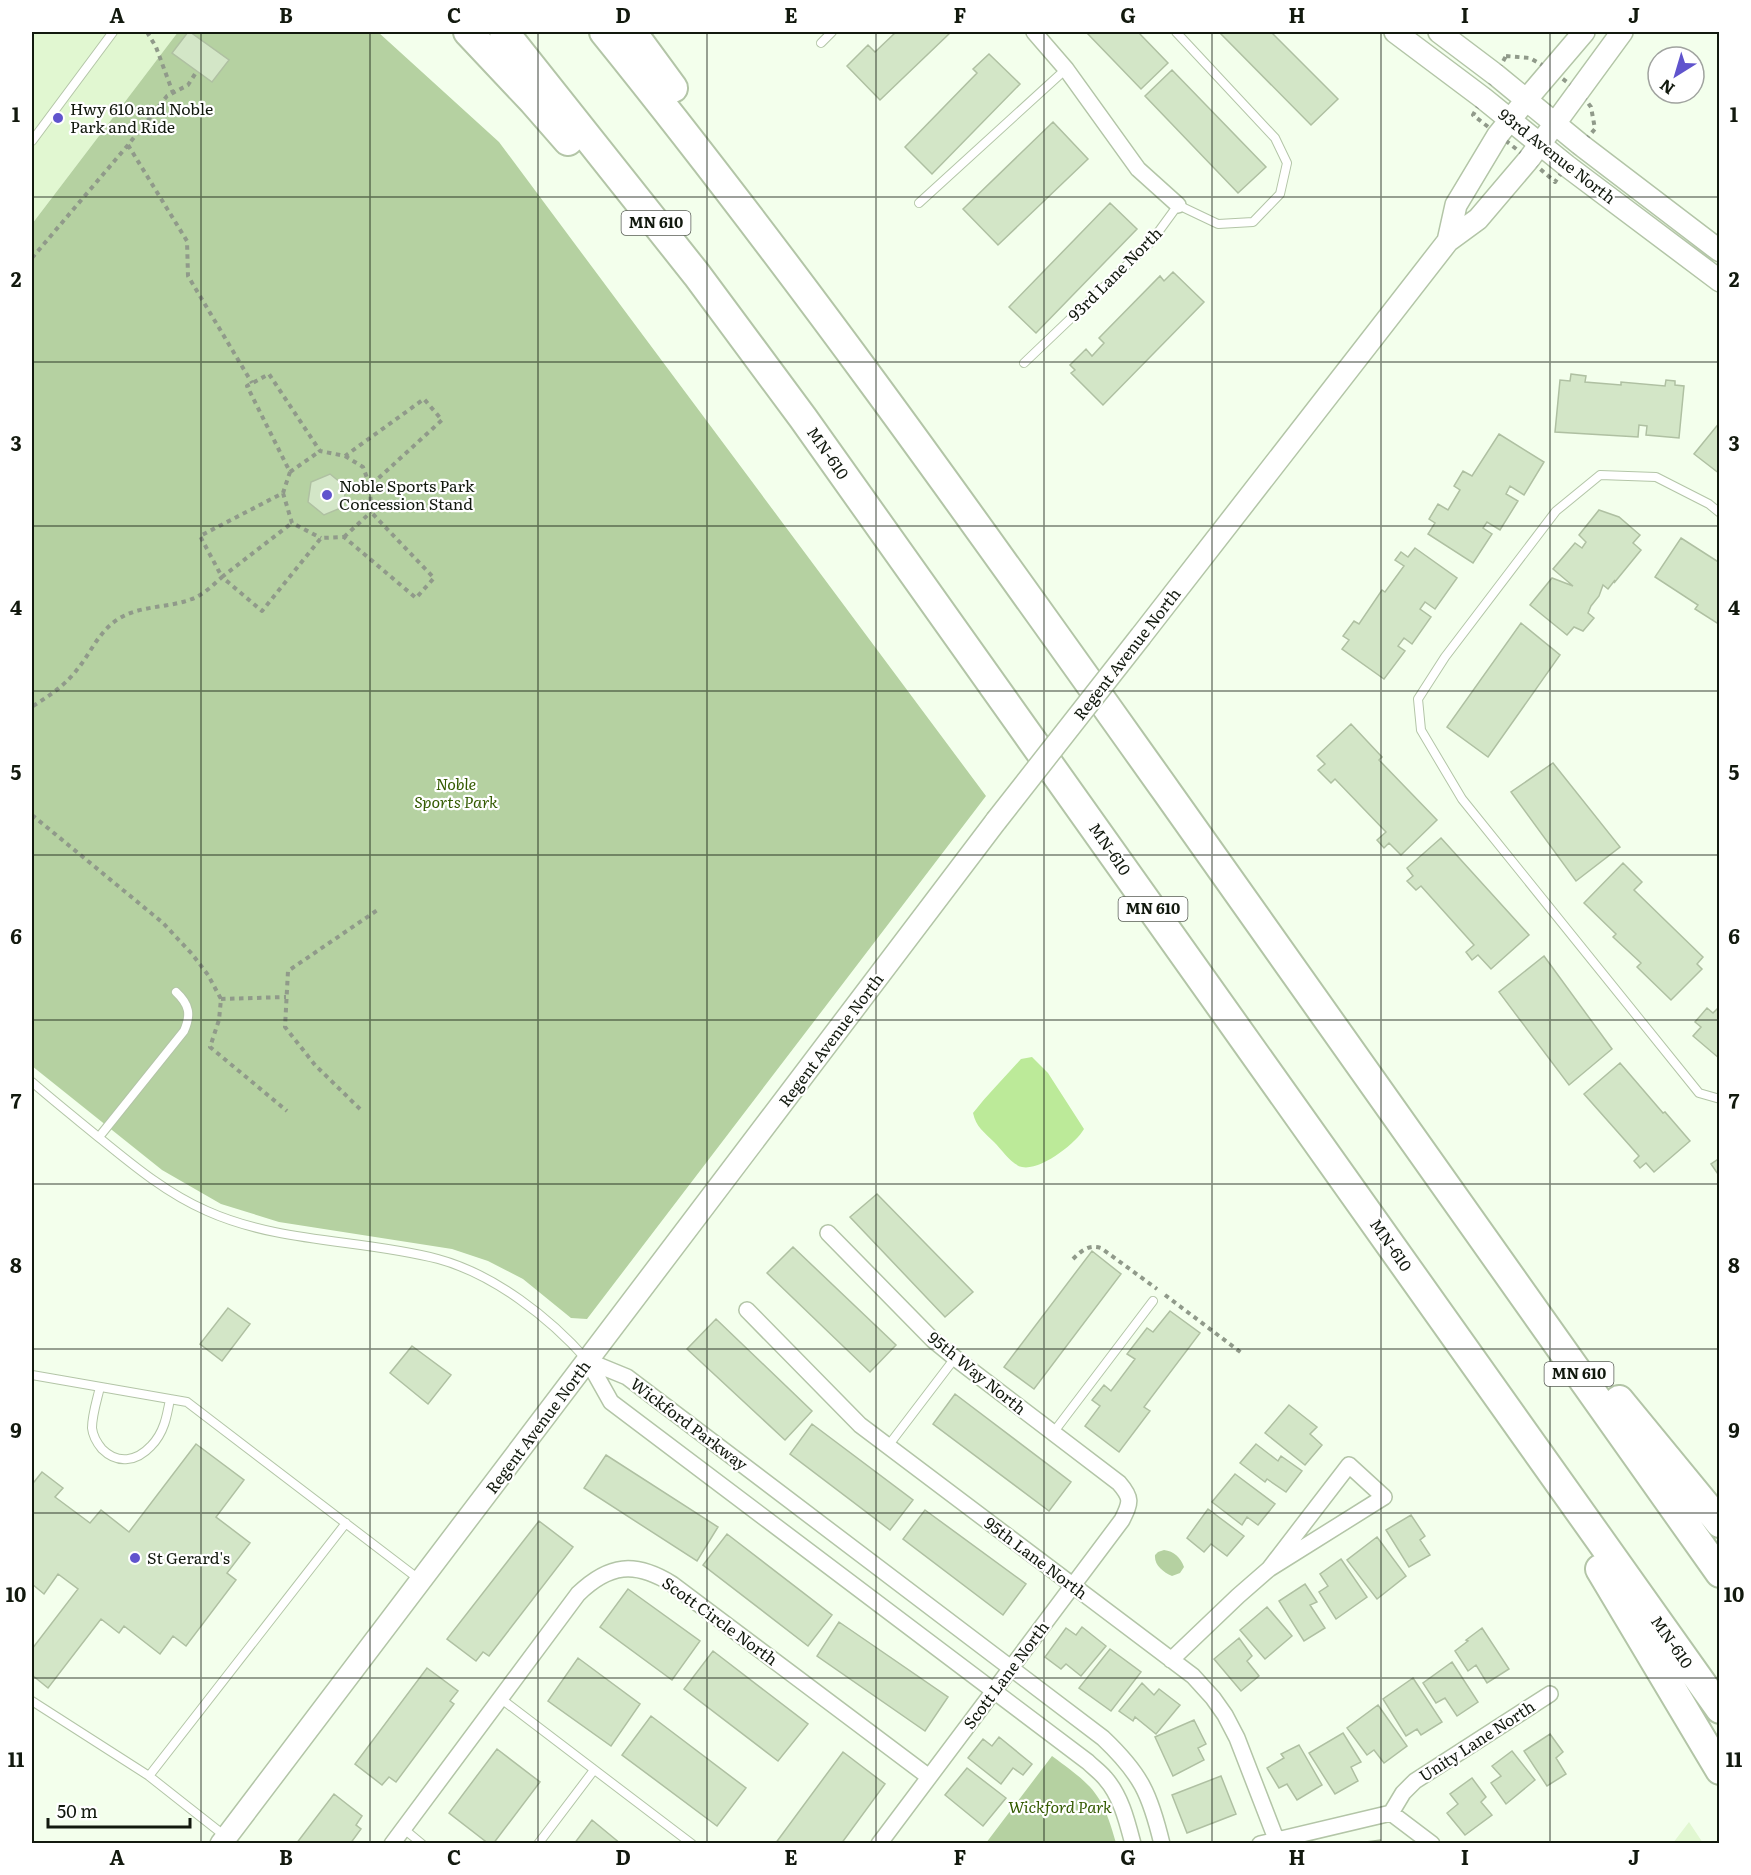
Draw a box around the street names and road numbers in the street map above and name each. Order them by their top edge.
street label: 93rd Avenue North [1494,102,1622,209]
road number: MN 610 [622,211,690,235]
street label: 93rd Lane North [1062,221,1167,326]
street label: MN-610 [802,421,856,484]
street label: Regent Avenue North [1067,582,1186,724]
street label: MN-610 [1084,817,1138,880]
road number: MN 610 [1118,897,1188,921]
street label: Regent Avenue North [772,967,889,1111]
street label: MN-610 [1365,1213,1419,1276]
street label: 95th Way North [923,1325,1032,1420]
street label: Regent Avenue North [479,1354,596,1498]
road number: MN 610 [1544,1362,1614,1386]
street label: Wickford Parkway [626,1371,754,1476]
street label: 95th Lane North [980,1510,1094,1604]
street label: Scott Circle North [658,1570,784,1671]
street label: MN-610 [1646,1610,1700,1673]
street label: Scott Lane North [957,1615,1054,1733]
street label: Unity Lane North [1414,1693,1540,1787]

